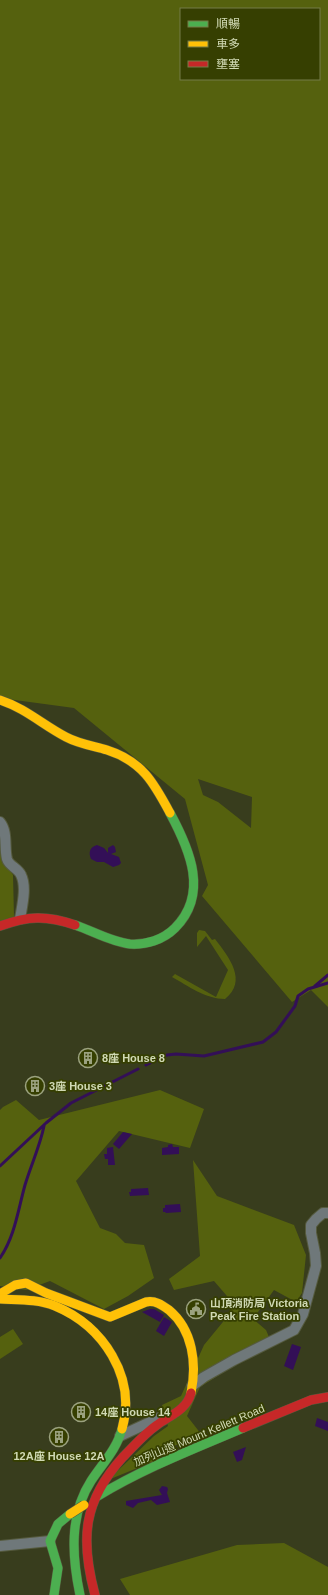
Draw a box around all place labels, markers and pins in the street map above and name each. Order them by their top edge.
building icon: 8座 House 8 [77,1047,99,1069]
place label: 8座 House 8 [102,1052,165,1064]
building icon: 3座 House 3 [24,1075,46,1097]
place label: 3座 House 3 [49,1080,112,1092]
place label: 山頂消防局 Victoria Peak Fire Station [210,1297,309,1322]
public building icon: 山頂消防局 Victoria Peak Fire Station [185,1298,207,1320]
building icon: 14座 House 14 [70,1401,92,1423]
place label: 14座 House 14 [95,1406,171,1418]
building icon: 12A座 House 12A [48,1426,70,1448]
place label: 12A座 House 12A [13,1450,105,1462]

